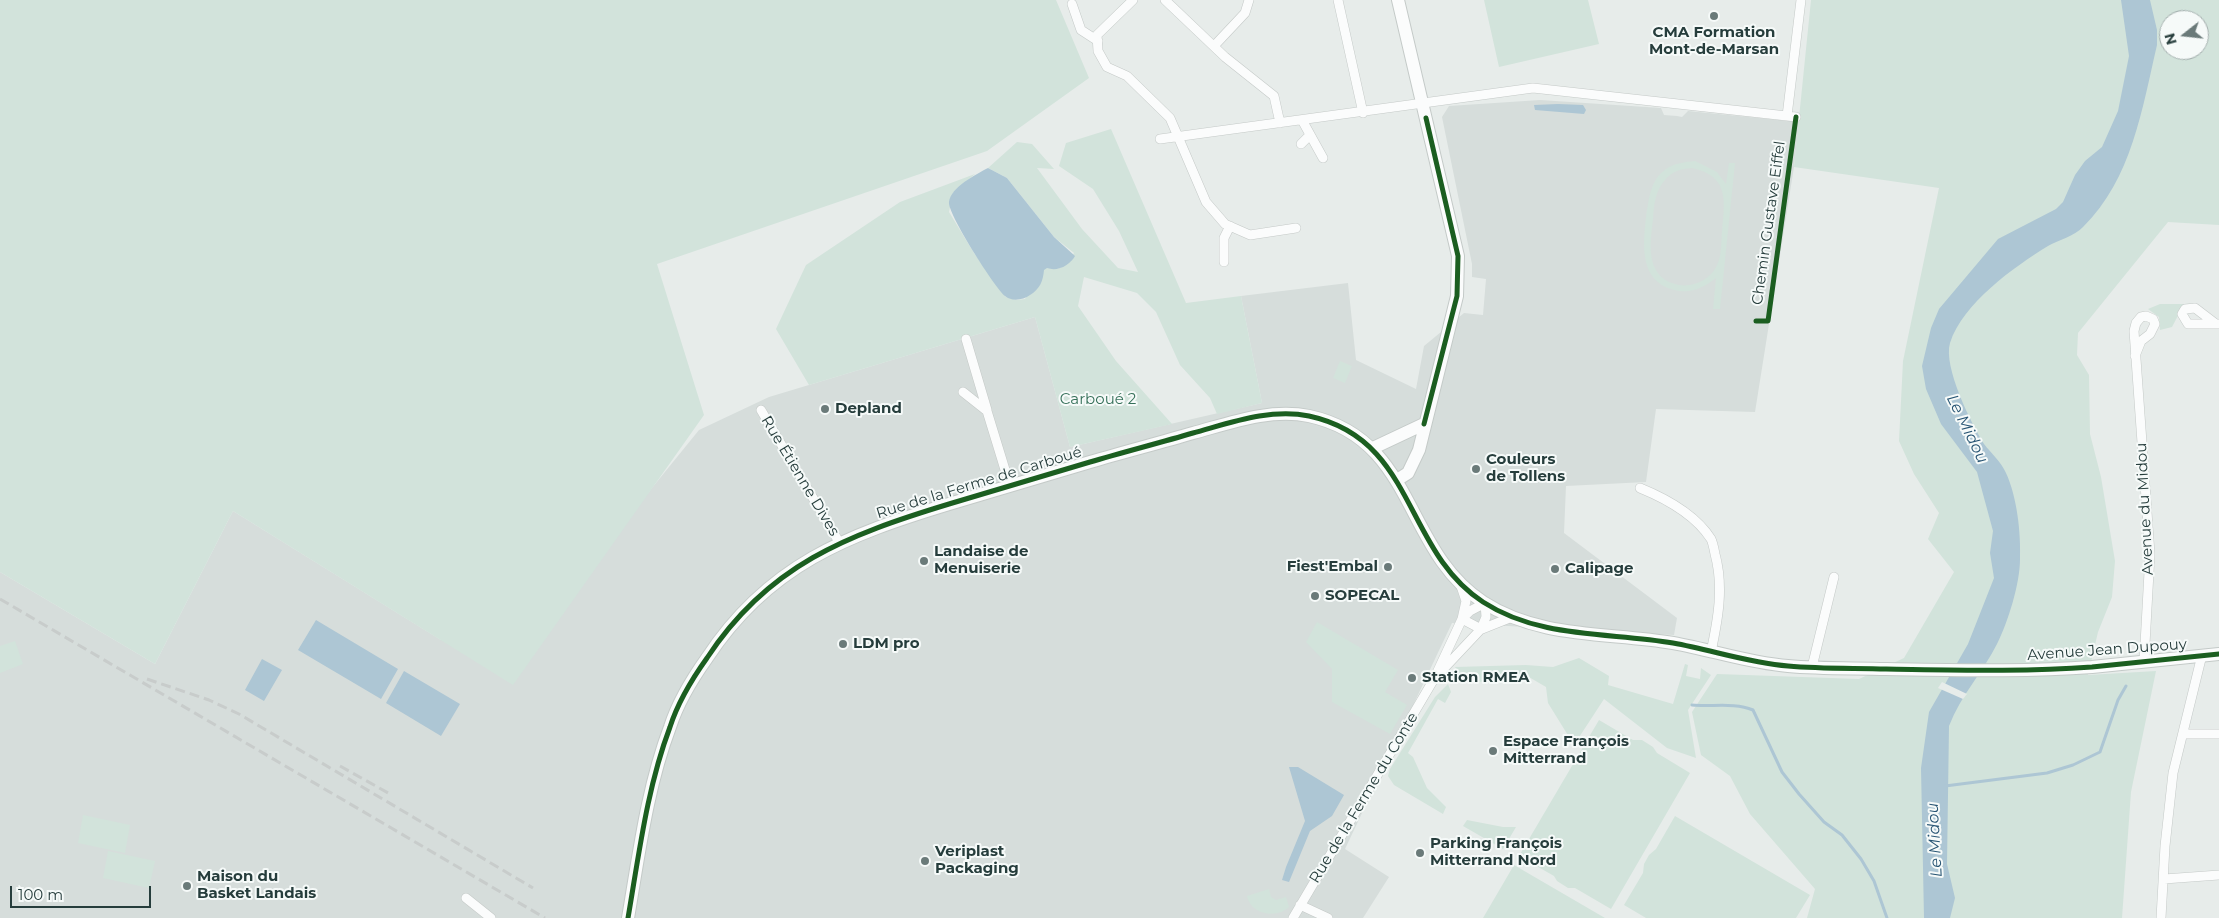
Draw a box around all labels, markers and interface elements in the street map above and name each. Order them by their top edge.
marker: CMA Formation Mont-de-Marsan [1708,10,1720,22]
north arrow [2159,10,2209,60]
place label: CMA Formation Mont-de-Marsan [1649,24,1779,59]
text: N [2160,31,2181,47]
street label: Chemin Gustave Eiffel [1749,140,1789,306]
park label: Carboué 2 [1060,391,1136,409]
water label: Le Midou [1942,391,1992,467]
place label: Depland [835,400,902,418]
marker: Depland [819,403,831,415]
street label: Rue Étienne Dives [757,413,843,539]
street label: Avenue du Midou [2133,442,2157,576]
street label: Rue de la Ferme de Carboué [874,443,1084,523]
place label: Couleurs de Tollens [1486,451,1565,486]
marker: Couleurs de Tollens [1470,463,1482,475]
place label: Landaise de Menuiserie [934,543,1028,578]
marker: Landaise de Menuiserie [918,555,930,567]
place label: Fiest'Embal [1287,558,1378,576]
place label: Calipage [1565,560,1634,578]
marker: Fiest'Embal [1382,561,1394,573]
marker: Calipage [1549,563,1561,575]
place label: SOPECAL [1325,587,1399,605]
marker: SOPECAL [1309,590,1321,602]
place label: LDM pro [853,635,920,653]
street label: Avenue Jean Dupouy [2027,635,2187,665]
marker: LDM pro [837,638,849,650]
place label: Station RMEA [1422,669,1529,687]
marker: Station RMEA [1406,672,1418,684]
street label: Rue de la Ferme du Conte [1306,709,1422,887]
place label: Espace François Mitterrand [1503,733,1629,768]
marker: Espace François Mitterrand [1487,745,1499,757]
water label: Le Midou [1923,802,1947,878]
place label: Parking François Mitterrand Nord [1430,835,1562,870]
place label: Veriplast Packaging [935,843,1019,878]
marker: Parking François Mitterrand Nord [1414,847,1426,859]
marker: Veriplast Packaging [919,855,931,867]
place label: Maison du Basket Landais [197,868,316,903]
scale bar [12,876,154,908]
marker: Maison du Basket Landais [181,880,193,892]
text: 100 m [18,885,63,904]

